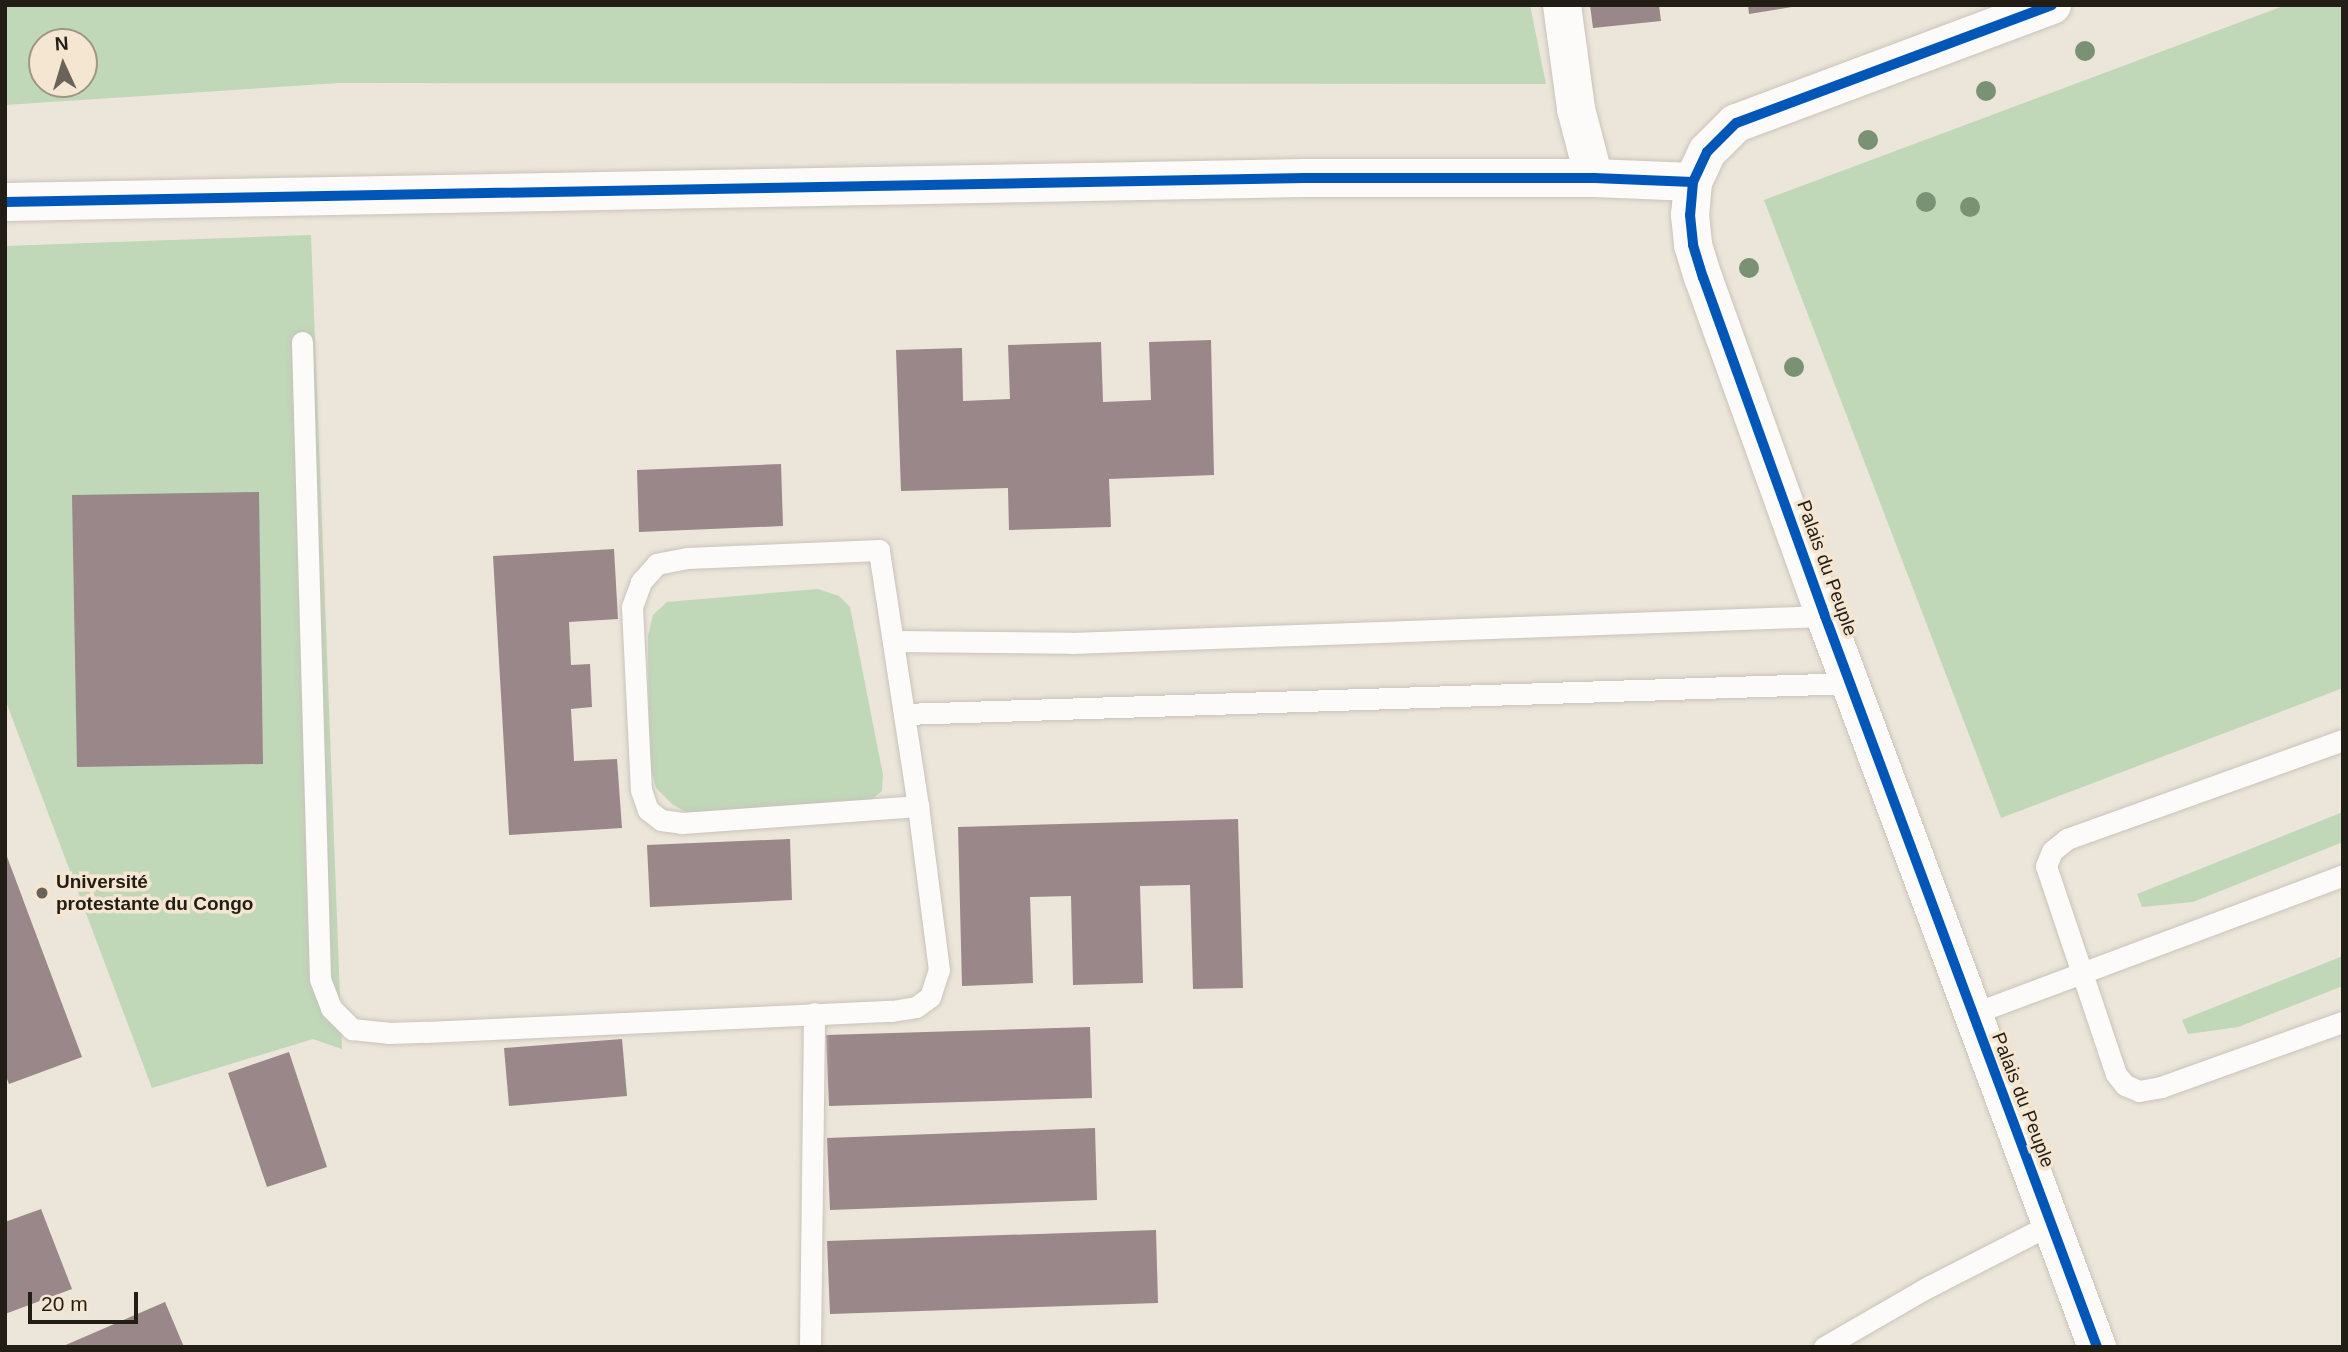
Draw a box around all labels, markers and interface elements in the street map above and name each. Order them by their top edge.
north arrow [28,28,98,98]
text: N [54,33,69,55]
street label: Palais du Peuple [1792,497,1862,639]
place label: Université protestante du Congo [56,871,253,915]
marker: Université protestante du Congo [34,885,50,901]
street label: Palais du Peuple [1987,1029,2059,1171]
scale bar [32,1278,142,1322]
text: 20 m [41,1292,88,1315]

